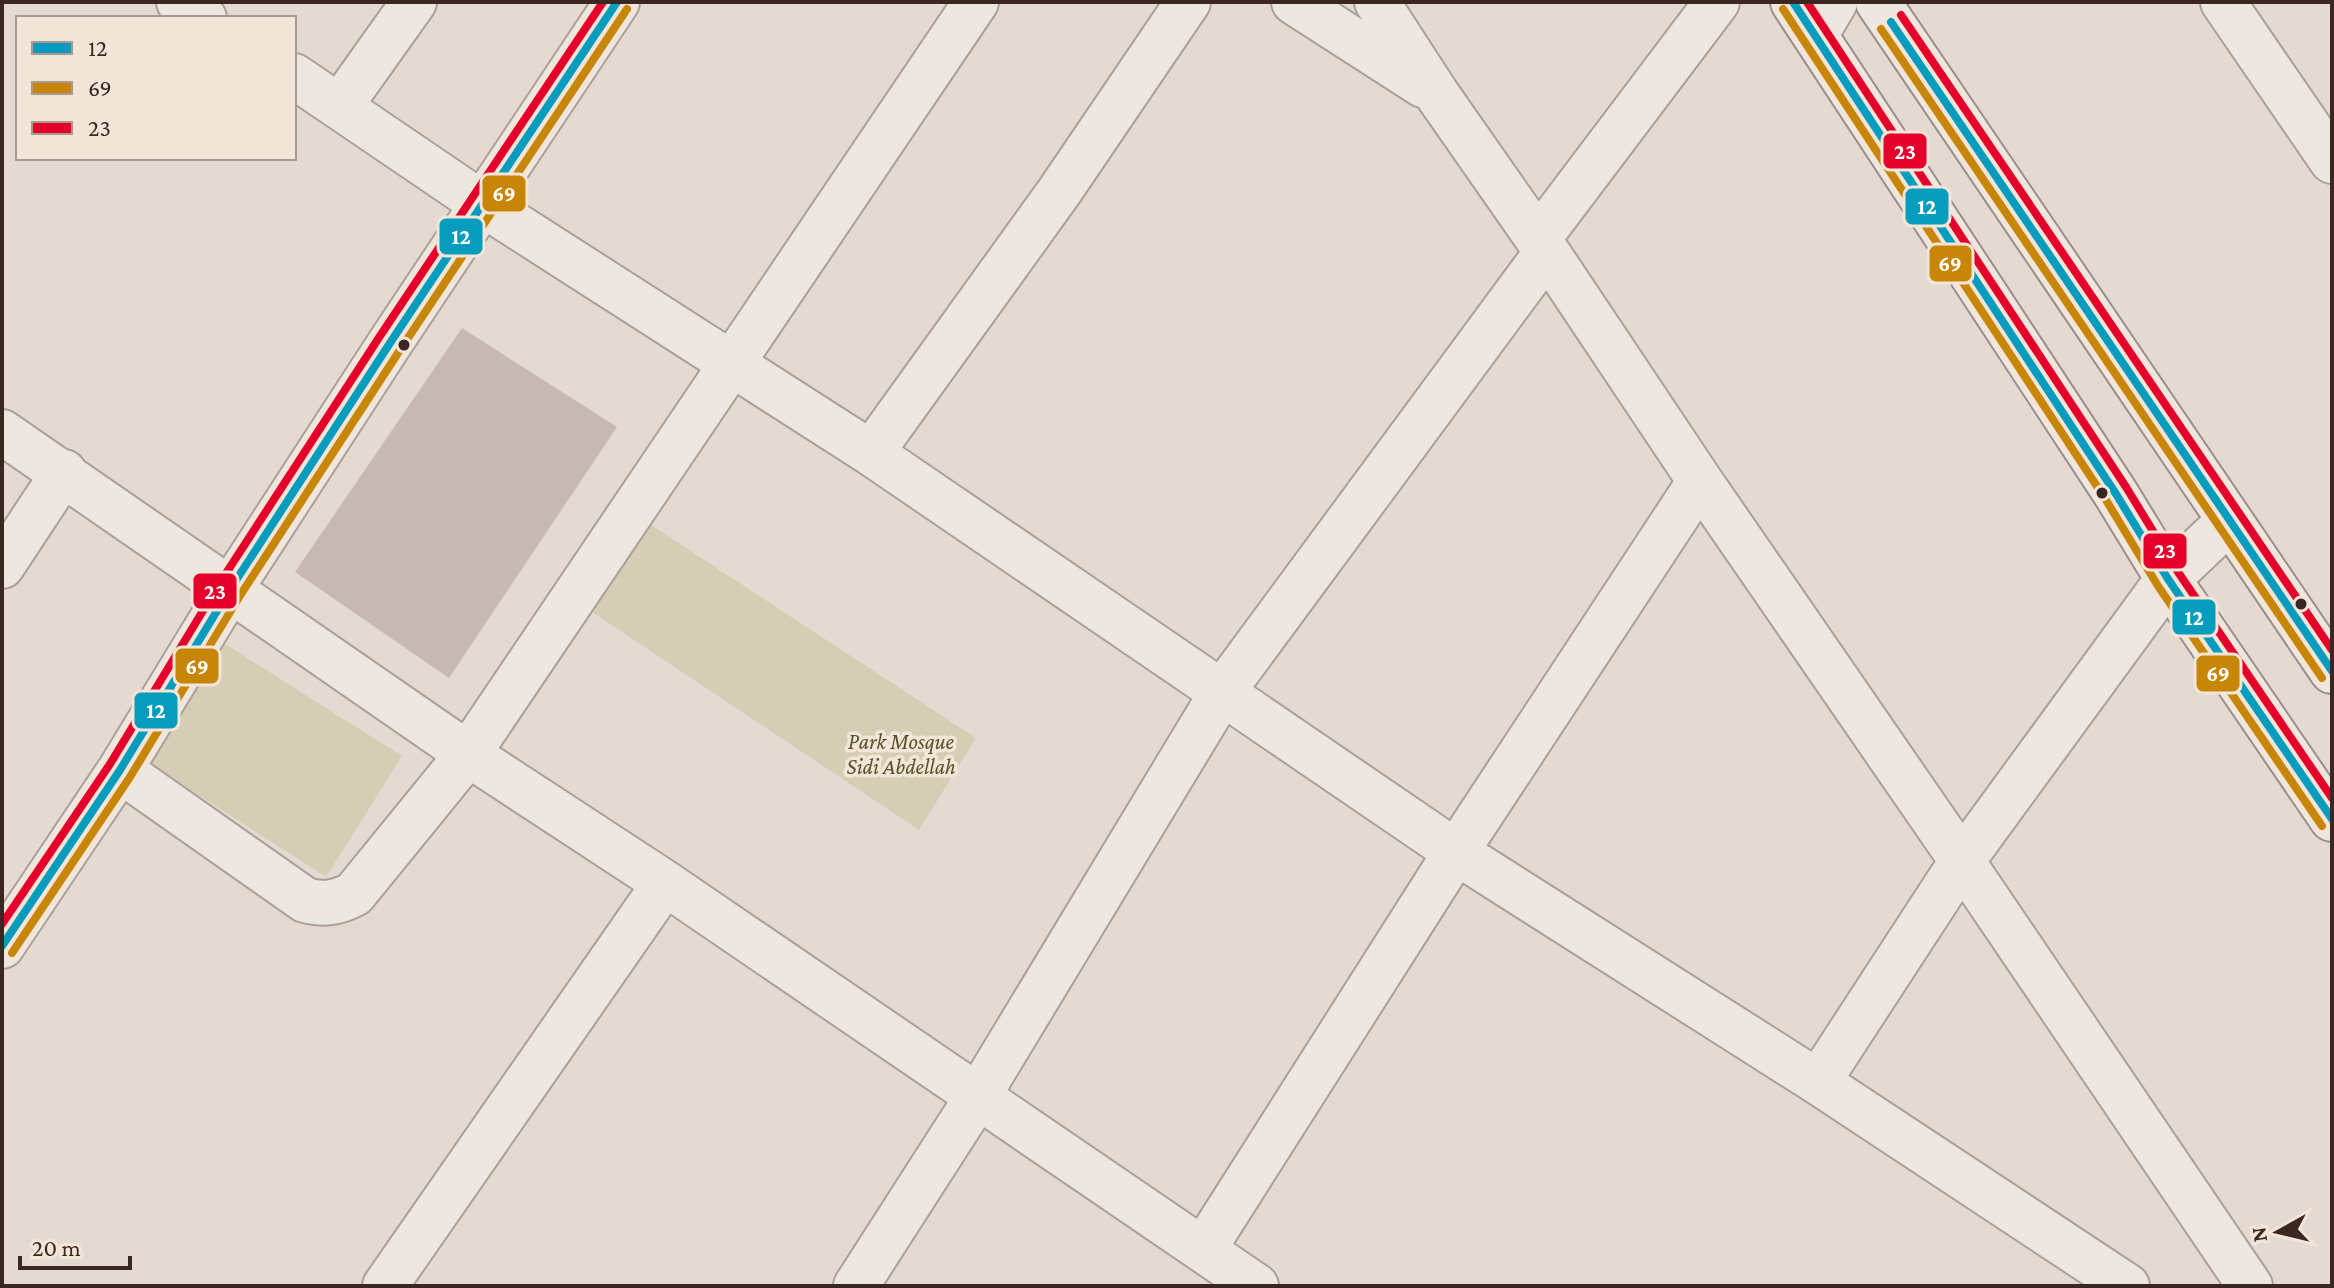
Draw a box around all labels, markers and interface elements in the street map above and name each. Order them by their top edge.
legend [16,16,296,160]
text: 12 [88,34,107,61]
text: 69 [88,74,112,101]
text: 23 [88,114,111,141]
line badge: 23 [1882,132,1928,170]
text: 23 [1894,139,1916,164]
line badge: 69 [481,174,527,213]
text: 69 [492,181,516,206]
line badge: 12 [1904,187,1950,226]
text: 12 [1917,194,1937,219]
line badge: 12 [438,217,484,256]
text: 12 [451,224,471,249]
line badge: 69 [1928,244,1973,283]
text: 69 [1938,251,1962,276]
unlabelled marker [396,337,412,353]
unlabelled marker [2094,485,2110,501]
line badge: 23 [2142,532,2188,570]
text: 23 [2154,538,2176,563]
line badge: 23 [192,572,238,610]
text: 23 [204,579,226,604]
unlabelled marker [2293,596,2309,612]
line badge: 12 [2171,598,2217,636]
text: 12 [2184,605,2204,630]
line badge: 69 [174,647,220,685]
text: 69 [185,654,209,679]
line badge: 69 [2195,654,2241,693]
text: 69 [2206,661,2230,686]
line badge: 12 [133,691,179,730]
text: 12 [146,698,166,723]
park label: Park Mosque Sidi Abdellah [846,729,956,779]
north arrow [2238,1192,2318,1272]
scale bar [20,1220,130,1270]
text: N [2245,1226,2272,1244]
text: 20 m [32,1234,81,1261]

